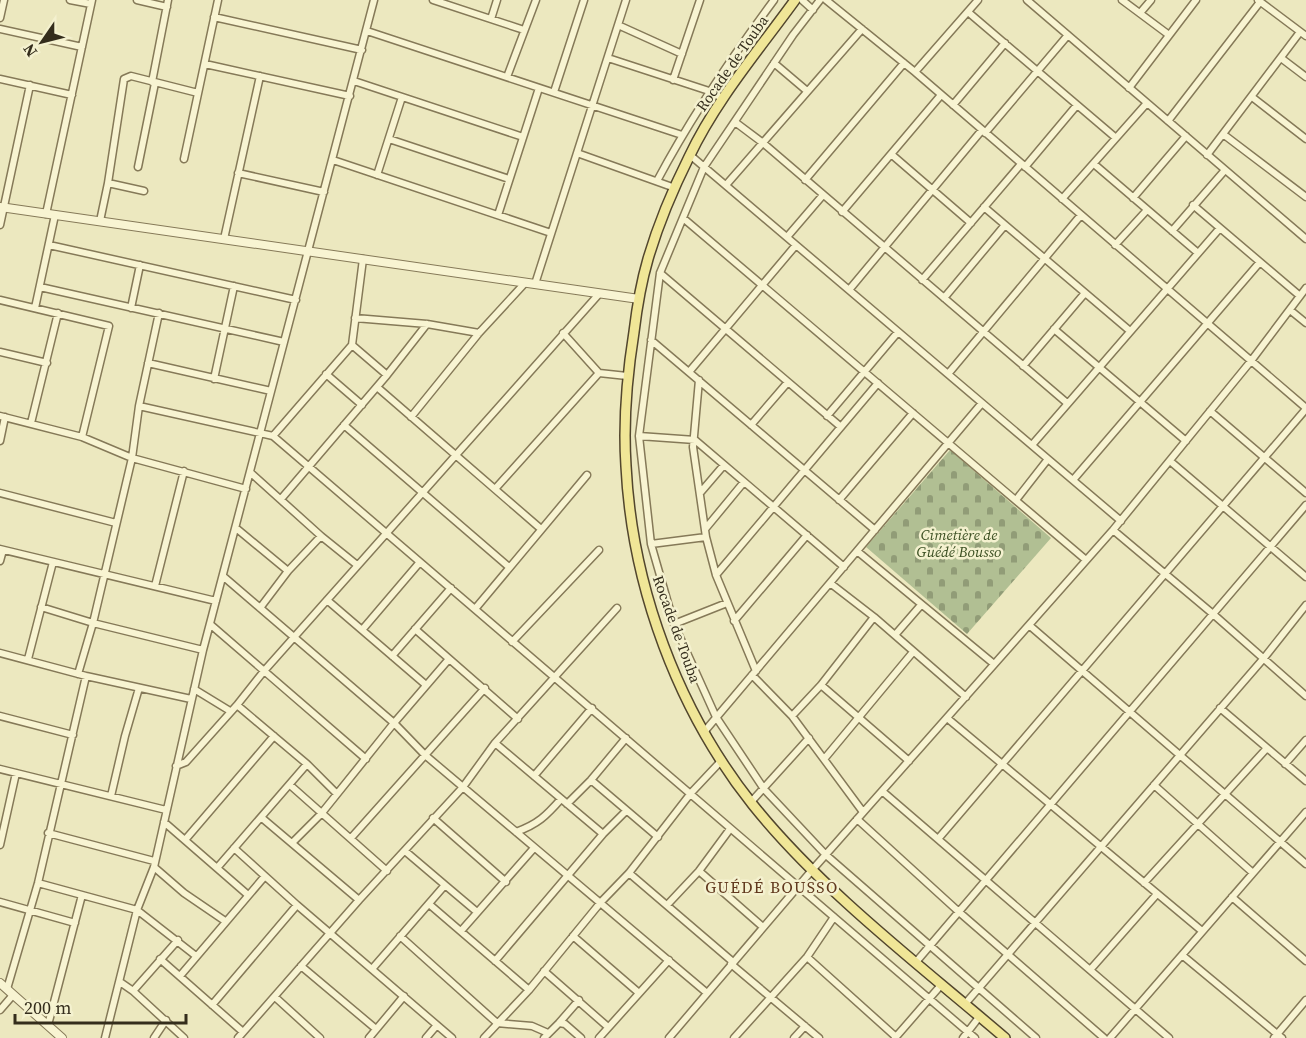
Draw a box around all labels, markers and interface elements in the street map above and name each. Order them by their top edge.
street label: Rocade de Touba [691,10,773,115]
north arrow [12,12,72,72]
text: N [17,39,42,62]
park label: Cimetière de Guédé Bousso [917,524,1001,562]
street label: Rocade de Touba [648,572,706,686]
district label: GUÉDÉ BOUSSO [705,876,839,898]
scale bar [15,987,186,1025]
text: 200 m [24,995,71,1020]

